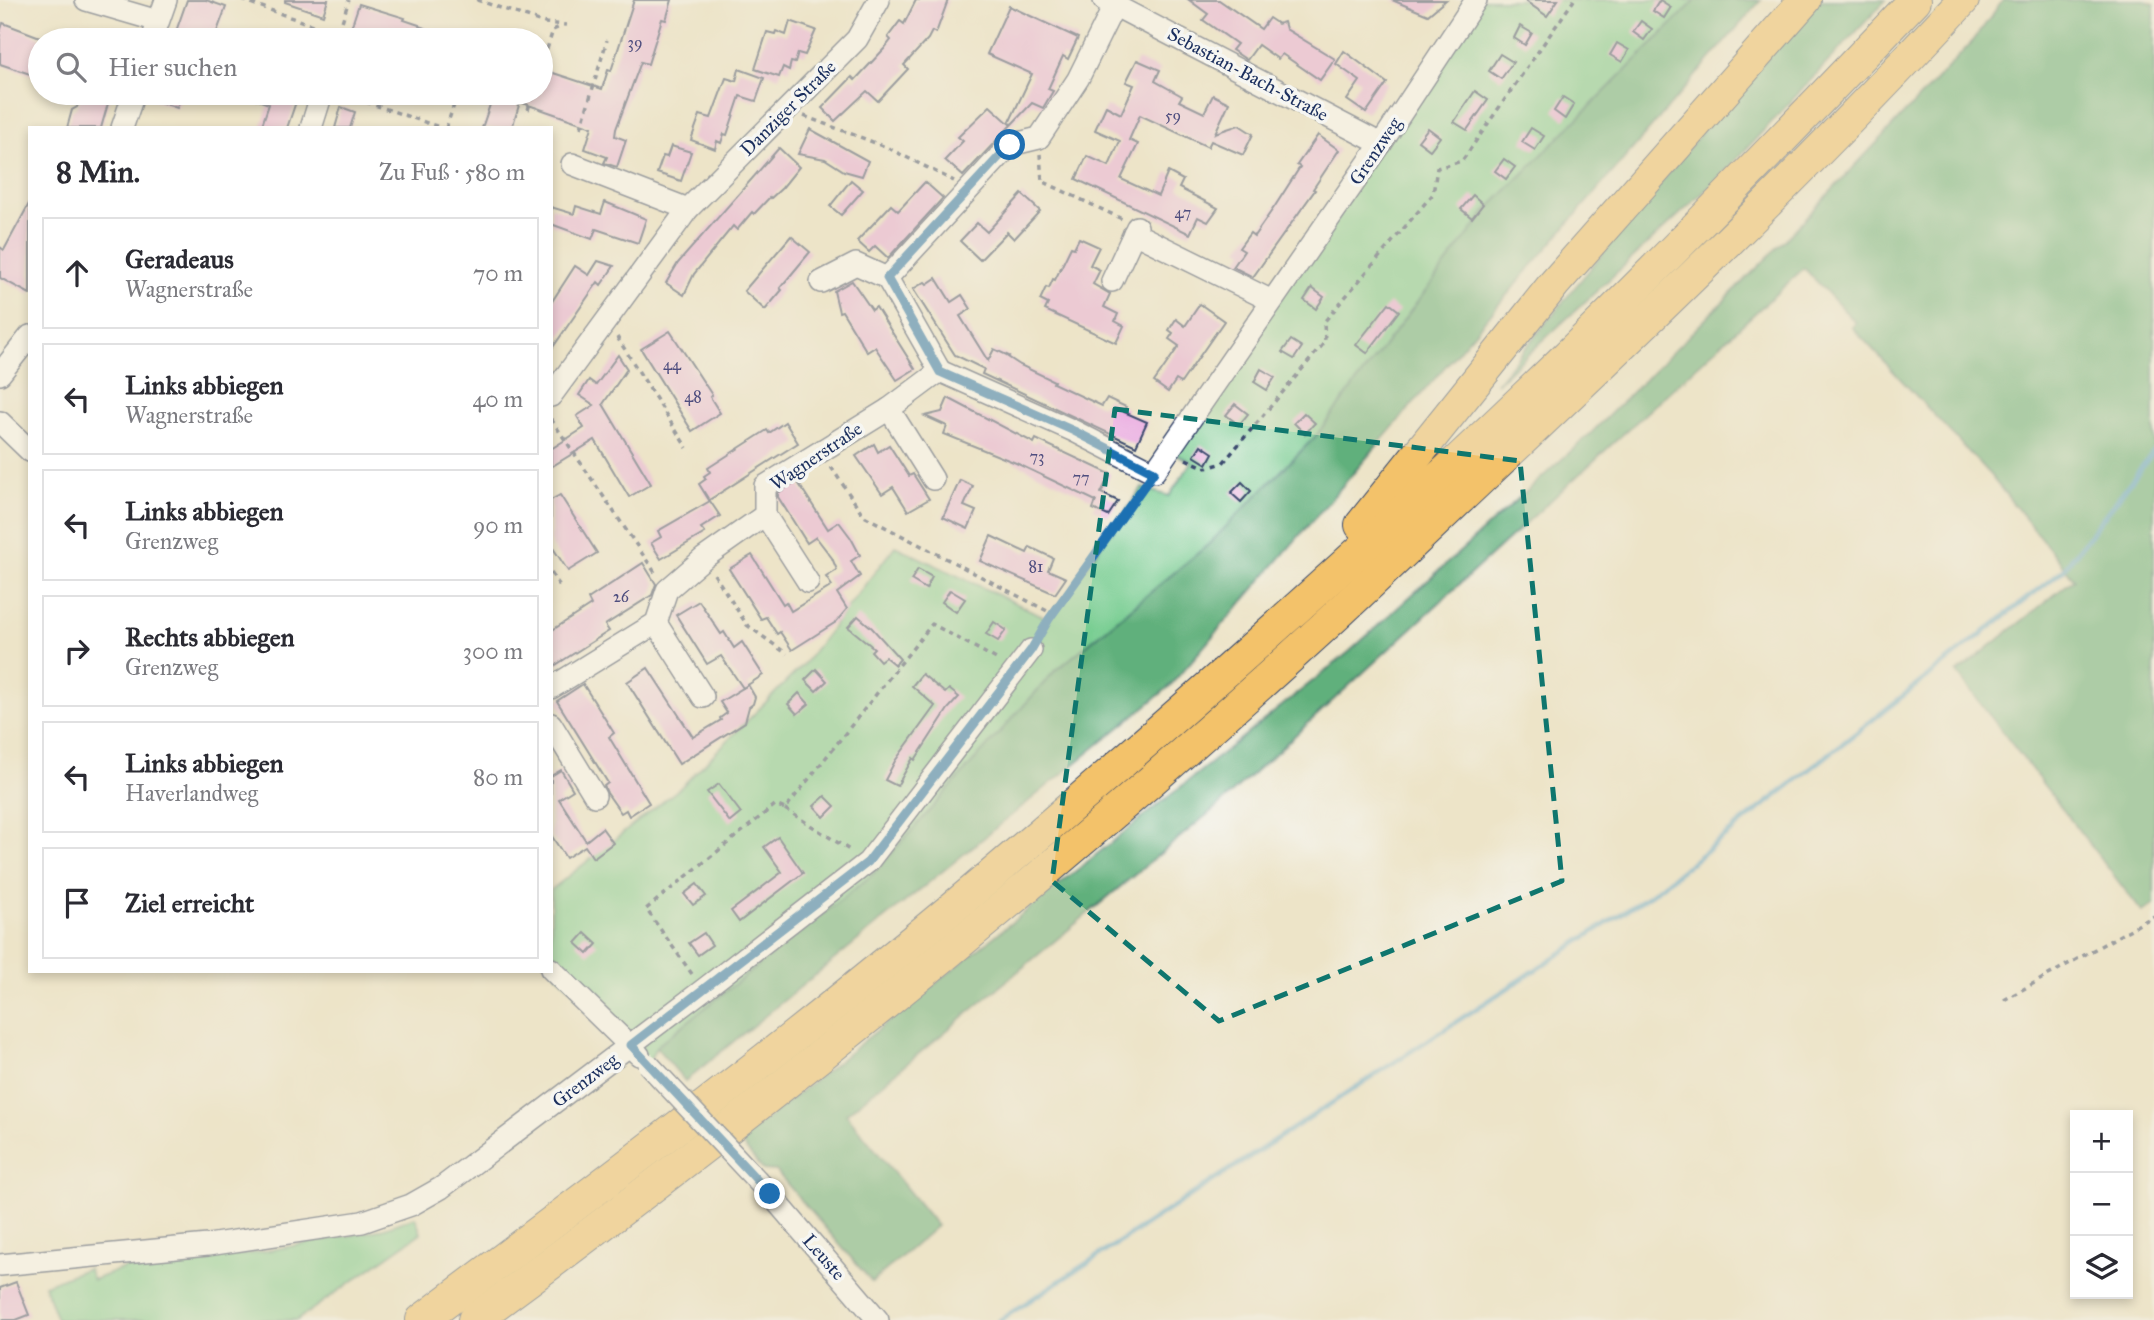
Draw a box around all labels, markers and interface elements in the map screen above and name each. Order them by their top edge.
street label: Sebastian-Bach-Straße [1164,22,1332,126]
search box [28,28,553,105]
house number: 39 [628,33,643,52]
icon: search [52,48,90,86]
text: Hier suchen [108,51,237,83]
street label: Danziger Straße [735,55,841,161]
house number: 59 [1165,106,1181,125]
street label: Grenzweg [1344,113,1407,190]
route start [994,129,1025,160]
text: 8 Min. [56,154,140,190]
text: Zu Fuß · 580 m [379,158,525,186]
house number: 47 [1175,203,1191,222]
text: Geradeaus [125,243,234,275]
icon: ahead [58,254,96,292]
text: 70 m [473,259,523,287]
text: Wagnerstraße [125,275,253,303]
house number: 44 [663,355,682,374]
text: Links abbiegen [125,369,284,401]
icon: left [58,380,96,418]
text: 40 m [473,385,523,413]
house number: 48 [684,387,702,406]
text: Wagnerstraße [125,401,253,429]
street label: Wagnerstraße [766,417,867,496]
house number: 73 [1030,447,1044,466]
house number: 77 [1072,468,1090,487]
text: Links abbiegen [125,495,284,527]
icon: left [58,506,96,544]
text: 90 m [473,511,523,539]
text: Grenzweg [125,527,218,555]
house number: 81 [1029,557,1043,576]
house number: 26 [613,587,630,606]
text: Rechts abbiegen [125,621,295,653]
icon: right [58,632,96,670]
text: 300 m [463,637,523,665]
text: Grenzweg [125,653,218,681]
text: Links abbiegen [125,747,284,779]
icon: left [58,758,96,796]
text: 80 m [473,763,523,791]
text: Haverlandweg [125,779,258,807]
icon: arrive [58,884,96,922]
text: Ziel erreicht [125,887,254,919]
street label: Grenzweg [547,1048,623,1113]
map controls [2070,1110,2133,1299]
button: + [2070,1110,2133,1173]
button: − [2070,1173,2133,1236]
route end [754,1178,785,1209]
street label: Leuste [798,1229,850,1285]
button: layers [2070,1236,2133,1299]

